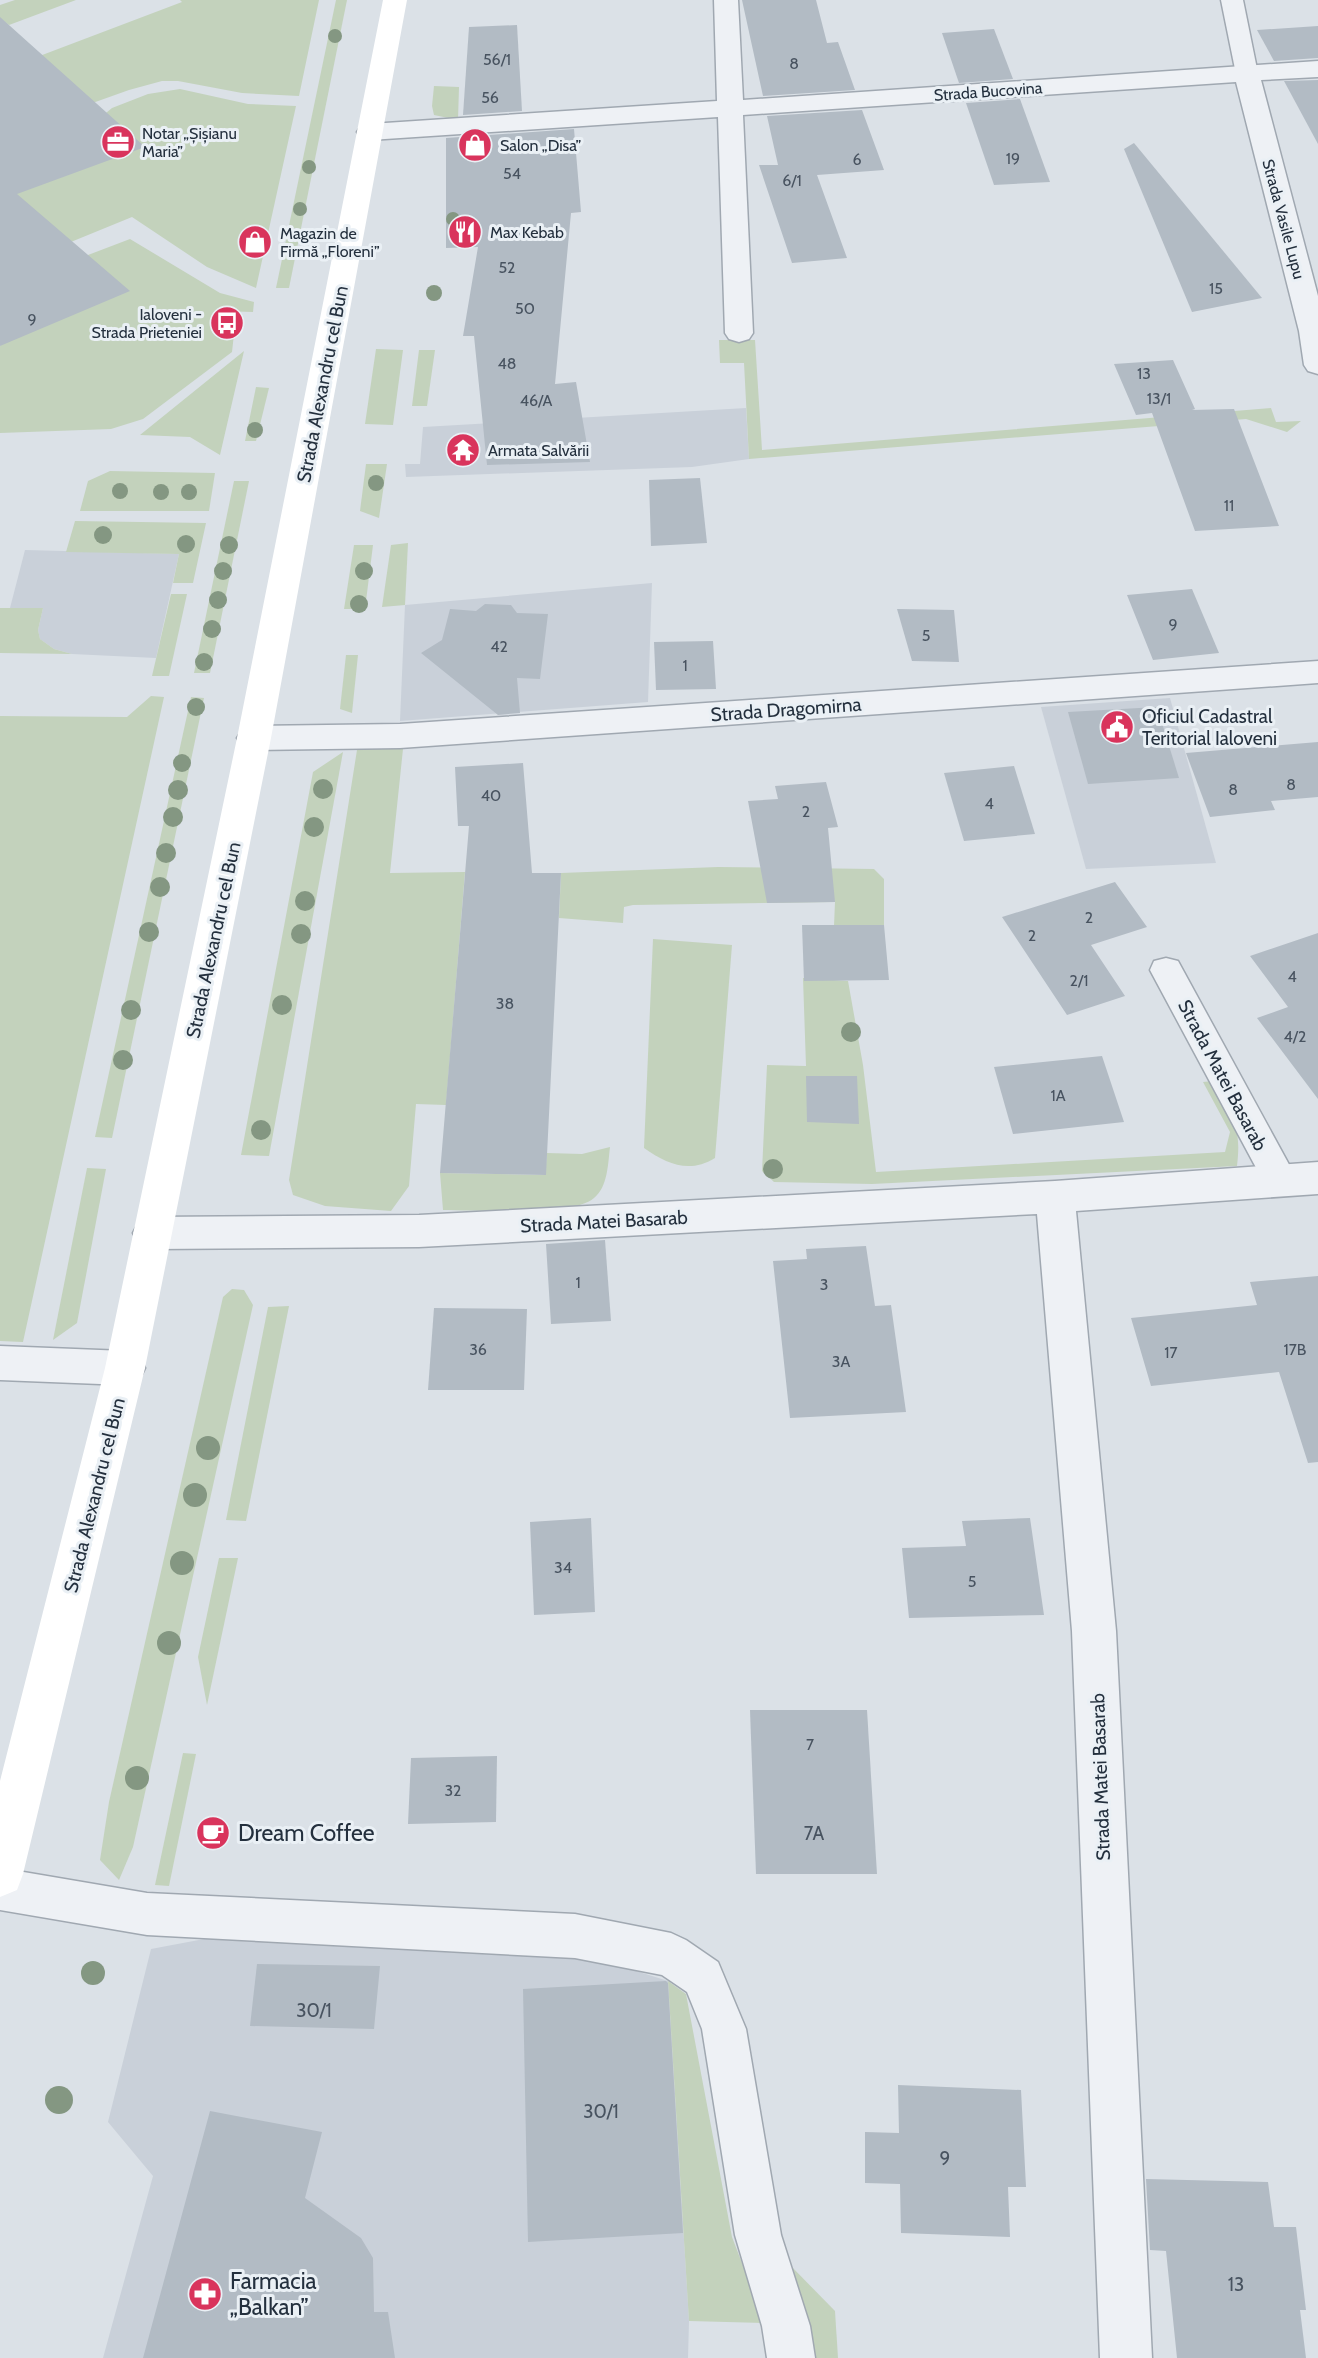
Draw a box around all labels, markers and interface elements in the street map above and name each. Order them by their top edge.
house number: 56/1 [483,50,511,69]
house number: 8 [789,54,799,73]
street label: Strada Bucovina [933,78,1043,105]
house number: 56 [481,88,499,107]
office icon: Notar „Șișianu Maria” [99,123,137,161]
place label: Notar „Șișianu Maria” [142,124,237,161]
shop icon: Salon „Disa” [456,126,494,164]
place label: Salon „Disa” [500,136,581,155]
house number: 19 [1006,149,1020,168]
house number: 6 [852,150,862,169]
street label: Strada Vasile Lupu [1258,157,1309,281]
house number: 54 [503,164,521,183]
house number: 6/1 [782,171,802,190]
restaurant icon: Max Kebab [446,213,484,251]
shop icon: Magazin de Firmă „Floreni” [236,223,274,261]
place label: Max Kebab [490,223,564,242]
place label: Magazin de Firmă „Floreni” [280,224,380,261]
house number: 52 [498,258,516,277]
house number: 15 [1209,279,1223,298]
street label: Strada Alexandru cel Bun [292,284,353,484]
house number: 50 [515,299,535,318]
bus stop icon: Ialoveni - Strada Prieteniei [208,304,246,342]
place label: Ialoveni - Strada Prieteniei [92,305,202,342]
house number: 9 [27,310,37,329]
house number: 48 [498,354,516,373]
house number: 13 [1137,364,1151,383]
house number: 13/1 [1147,389,1171,408]
house number: 46/A [520,391,552,410]
temple icon: Armata Salvării [444,431,482,469]
place label: Armata Salvării [488,441,589,460]
house number: 11 [1224,496,1234,515]
house number: 9 [1168,615,1178,634]
house number: 5 [922,626,930,645]
house number: 42 [490,637,508,656]
house number: 1 [682,656,688,675]
street label: Strada Dragomirna [710,693,862,726]
place label: Oficiul Cadastral Teritorial Ialoveni [1142,705,1277,750]
public building icon: Oficiul Cadastral Teritorial Ialoveni [1098,708,1136,746]
house number: 8 [1286,775,1296,794]
house number: 8 [1228,780,1238,799]
house number: 40 [481,786,501,805]
house number: 4 [984,794,994,813]
house number: 2 [802,802,810,821]
street label: Strada Alexandru cel Bun [181,840,246,1040]
house number: 2 [1085,908,1093,927]
house number: 2 [1028,926,1036,945]
house number: 4 [1287,967,1297,986]
house number: 2/1 [1070,971,1088,990]
house number: 38 [496,994,514,1013]
street label: Strada Matei Basarab [1173,996,1272,1155]
house number: 4/2 [1284,1027,1306,1046]
house number: 1A [1050,1086,1066,1105]
street label: Strada Matei Basarab [520,1206,688,1237]
house number: 1 [575,1273,581,1292]
house number: 3 [820,1275,828,1294]
house number: 36 [469,1340,487,1359]
house number: 17B [1284,1340,1307,1359]
house number: 17 [1164,1343,1178,1362]
house number: 3A [832,1352,850,1371]
street label: Strada Alexandru cel Bun [59,1395,130,1595]
house number: 34 [554,1558,572,1577]
house number: 5 [968,1572,976,1591]
street label: Strada Matei Basarab [1086,1693,1115,1861]
house number: 7 [806,1735,814,1754]
house number: 32 [444,1781,462,1800]
cafe icon: Dream Coffee [194,1814,232,1852]
place label: Dream Coffee [238,1819,375,1847]
house number: 7A [804,1822,824,1845]
house number: 30/1 [296,1999,332,2022]
house number: 30/1 [583,2100,619,2123]
house number: 9 [940,2147,950,2170]
place label: Farmacia „Balkan” [230,2267,317,2321]
house number: 13 [1228,2273,1244,2296]
pharmacy icon: Farmacia „Balkan” [186,2275,224,2313]

